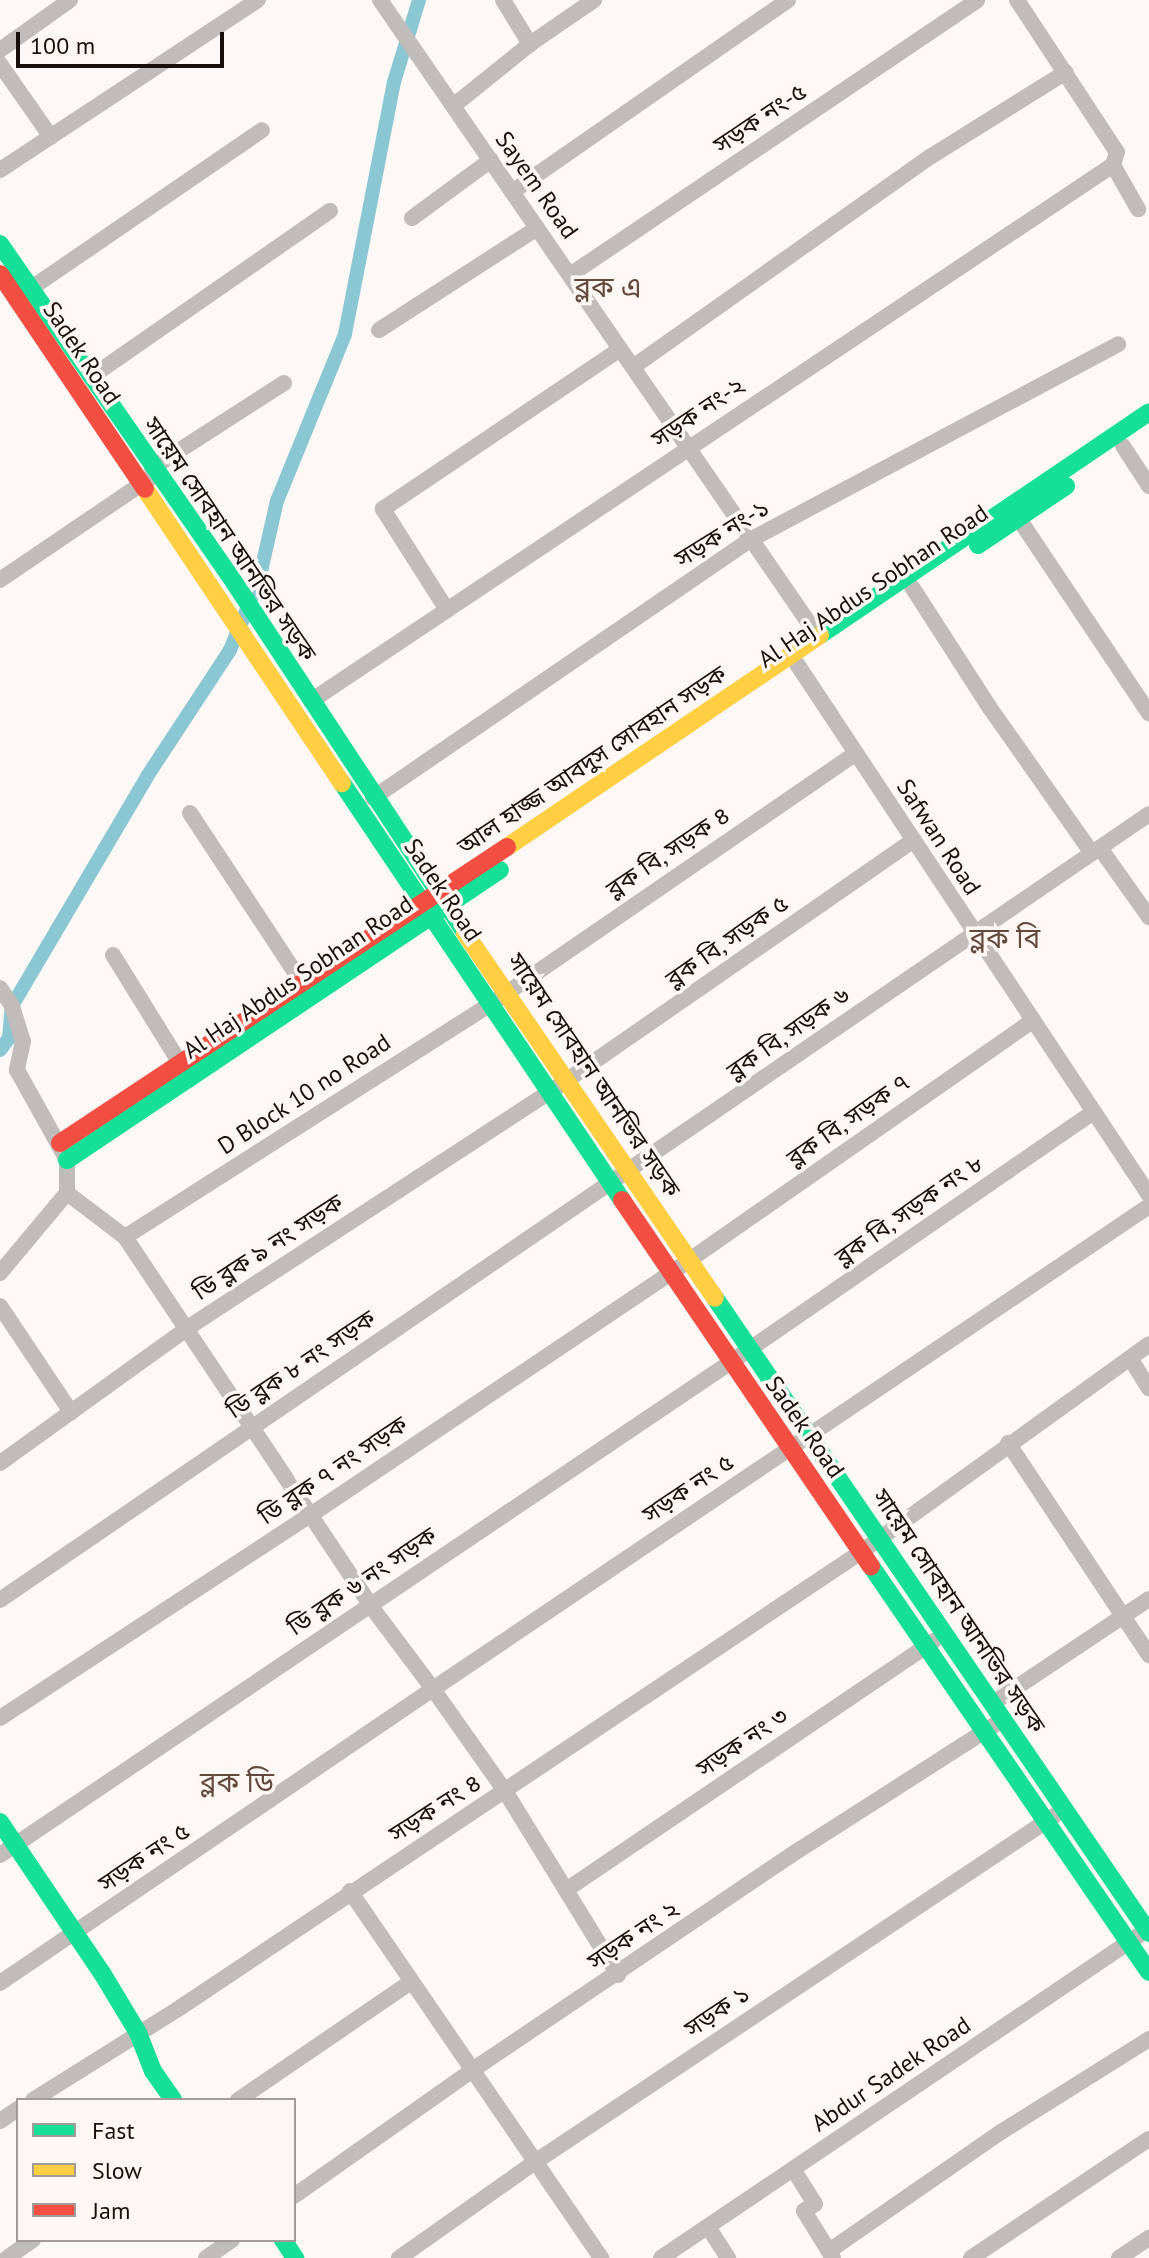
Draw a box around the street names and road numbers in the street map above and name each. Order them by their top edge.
street label: সড়ক নং-৫ [708,77,812,159]
street label: Sayem Road [490,126,584,244]
street label: Sadek Road [37,296,127,410]
street label: সড়ক নং-২ [646,371,750,453]
street label: সায়েম সোবহান আনভির সড়ক [138,412,322,666]
street label: সড়ক নং-১ [670,493,774,573]
street label: Al Haj Abdus Sobhan Road [752,498,994,674]
street label: আল হাজ্জ আবদুস সোবহান সড়ক [452,659,732,861]
street label: Safwan Road [891,774,987,900]
street label: ব্লক বি, সড়ক ৪ [600,800,736,904]
street label: Sadek Road [398,833,488,947]
street label: ব্লক বি, সড়ক ৫ [660,888,794,994]
street label: Al Haj Abdus Sobhan Road [177,889,419,1065]
street label: সায়েম সোবহান আনভির সড়ক [502,948,686,1202]
street label: ব্লক বি, সড়ক ৬ [721,980,855,1086]
street label: D Block 10 no Road [212,1027,396,1161]
street label: ব্লক বি, সড়ক ৭ [781,1067,915,1173]
street label: ব্লক বি, সড়ক নং ৮ [829,1148,989,1272]
street label: ডি ব্লক ৯ নং সড়ক [188,1188,348,1306]
street label: ডি ব্লক ৮ নং সড়ক [221,1304,381,1424]
street label: Sadek Road [759,1370,851,1484]
street label: ডি ব্লক ৭ নং সড়ক [253,1410,413,1530]
street label: সড়ক নং ৫ [637,1447,739,1529]
street label: সায়েম সোবহান আনভির সড়ক [867,1484,1051,1738]
street label: ডি ব্লক ৬ নং সড়ক [282,1521,442,1641]
street label: সড়ক নং ৩ [691,1701,793,1783]
street label: সড়ক নং ৪ [384,1768,486,1848]
street label: সড়ক নং ৫ [93,1816,195,1898]
street label: সড়ক নং ২ [582,1894,684,1976]
street label: সড়ক ১ [679,1979,755,2043]
street label: Abdur Sadek Road [806,2010,976,2138]

